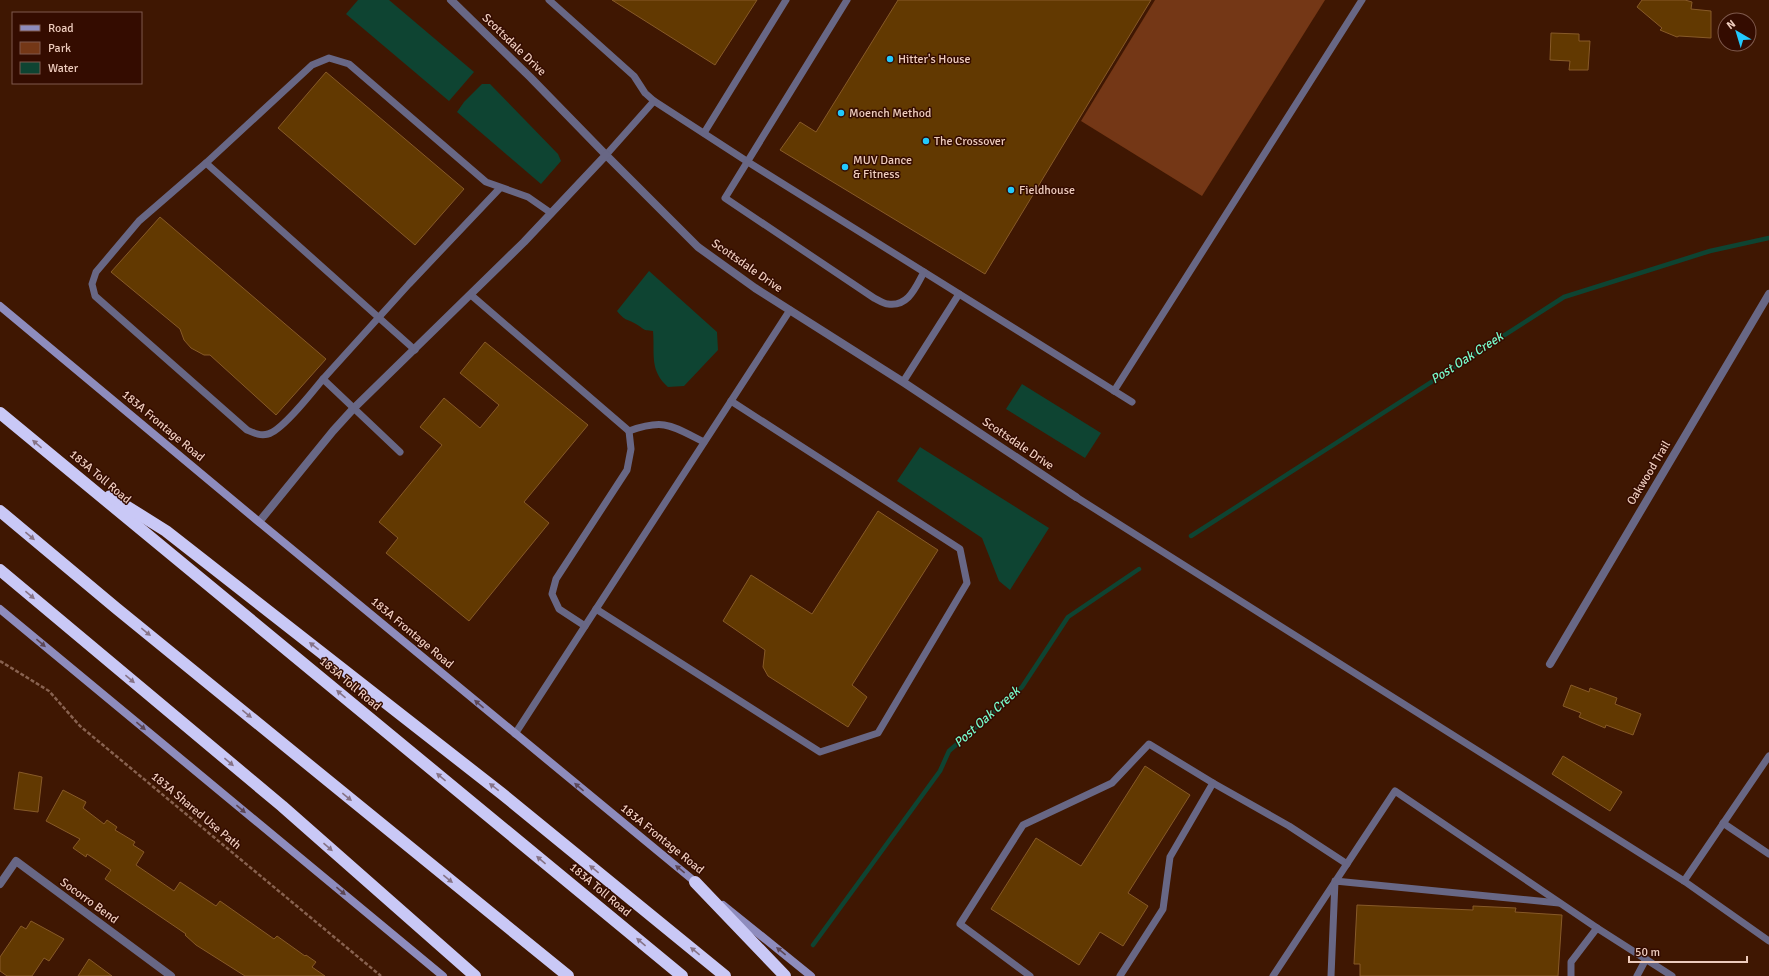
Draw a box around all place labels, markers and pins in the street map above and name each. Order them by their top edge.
place label: Hitter's House [898,52,971,67]
marker: Hitter's House [885,54,895,64]
place label: Moench Method [849,106,931,121]
marker: Moench Method [836,108,846,118]
place label: The Crossover [934,134,1006,149]
marker: The Crossover [921,136,931,146]
place label: MUV Dance & Fitness [853,153,912,182]
marker: MUV Dance & Fitness [840,162,850,172]
place label: Fieldhouse [1019,183,1075,198]
marker: Fieldhouse [1006,185,1016,195]

